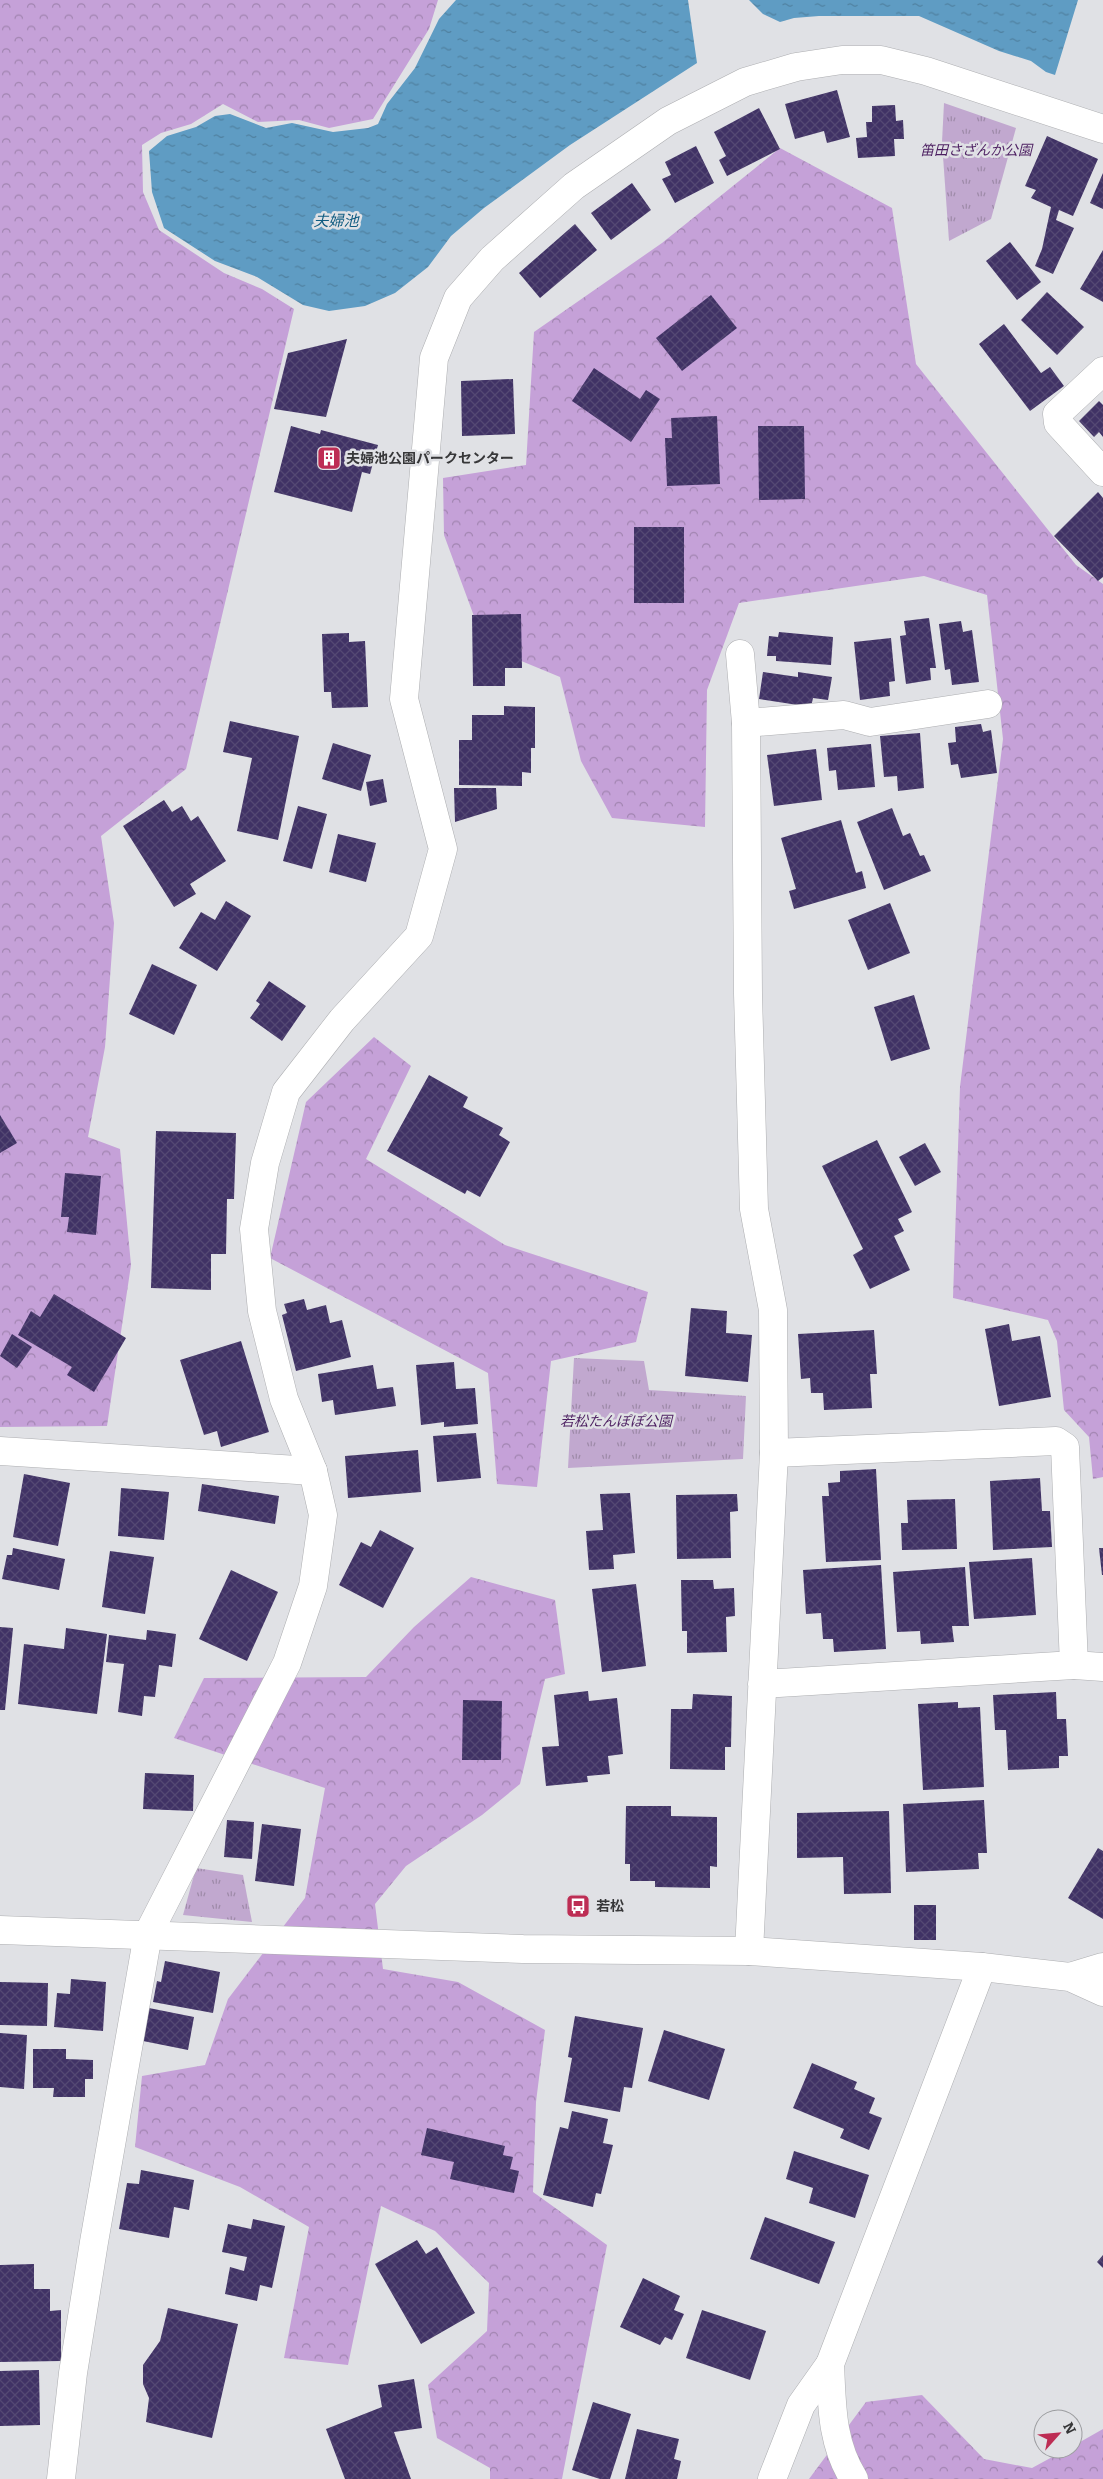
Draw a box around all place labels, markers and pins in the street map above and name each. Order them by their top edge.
building icon: 夫婦池公園パークセンター [316,445,342,471]
place label: 夫婦池公園パークセンター [346,450,514,467]
bus stop icon: 若松 [565,1893,591,1919]
place label: 若松 [596,1898,624,1915]

